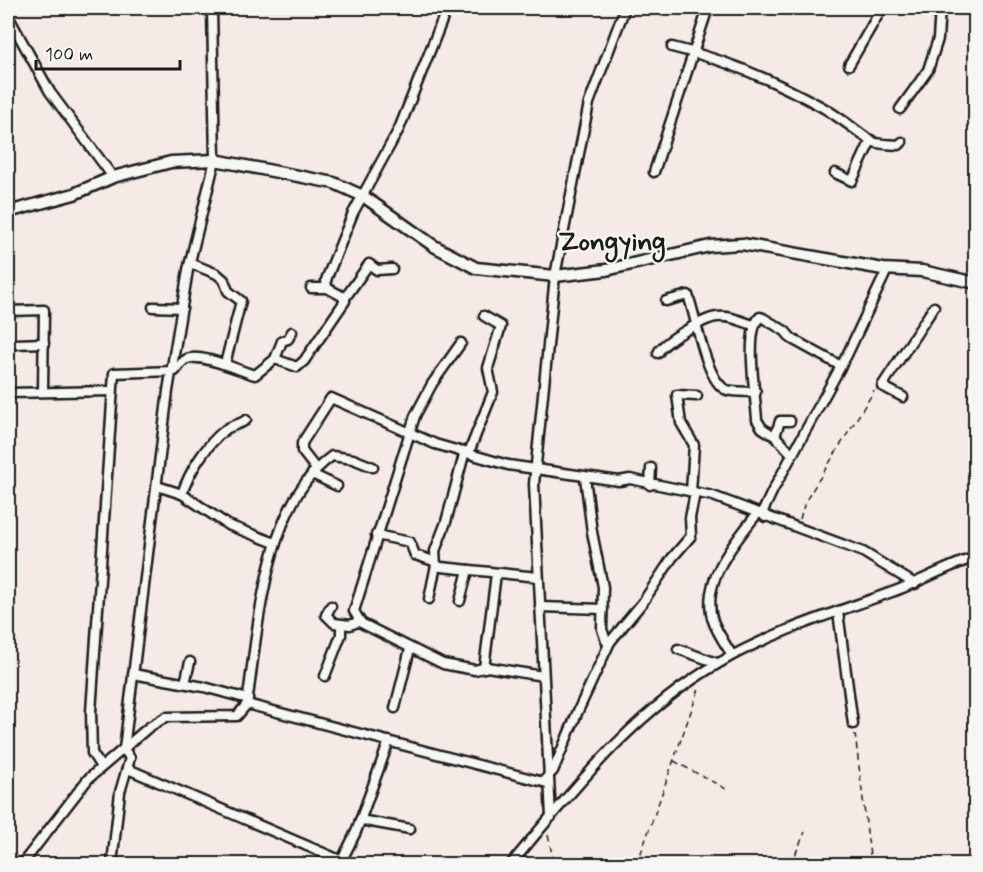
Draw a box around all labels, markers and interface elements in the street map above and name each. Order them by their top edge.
scale bar [36,33,180,71]
text: 100 m [45,43,93,67]
district label: Zongying [558,225,666,263]

